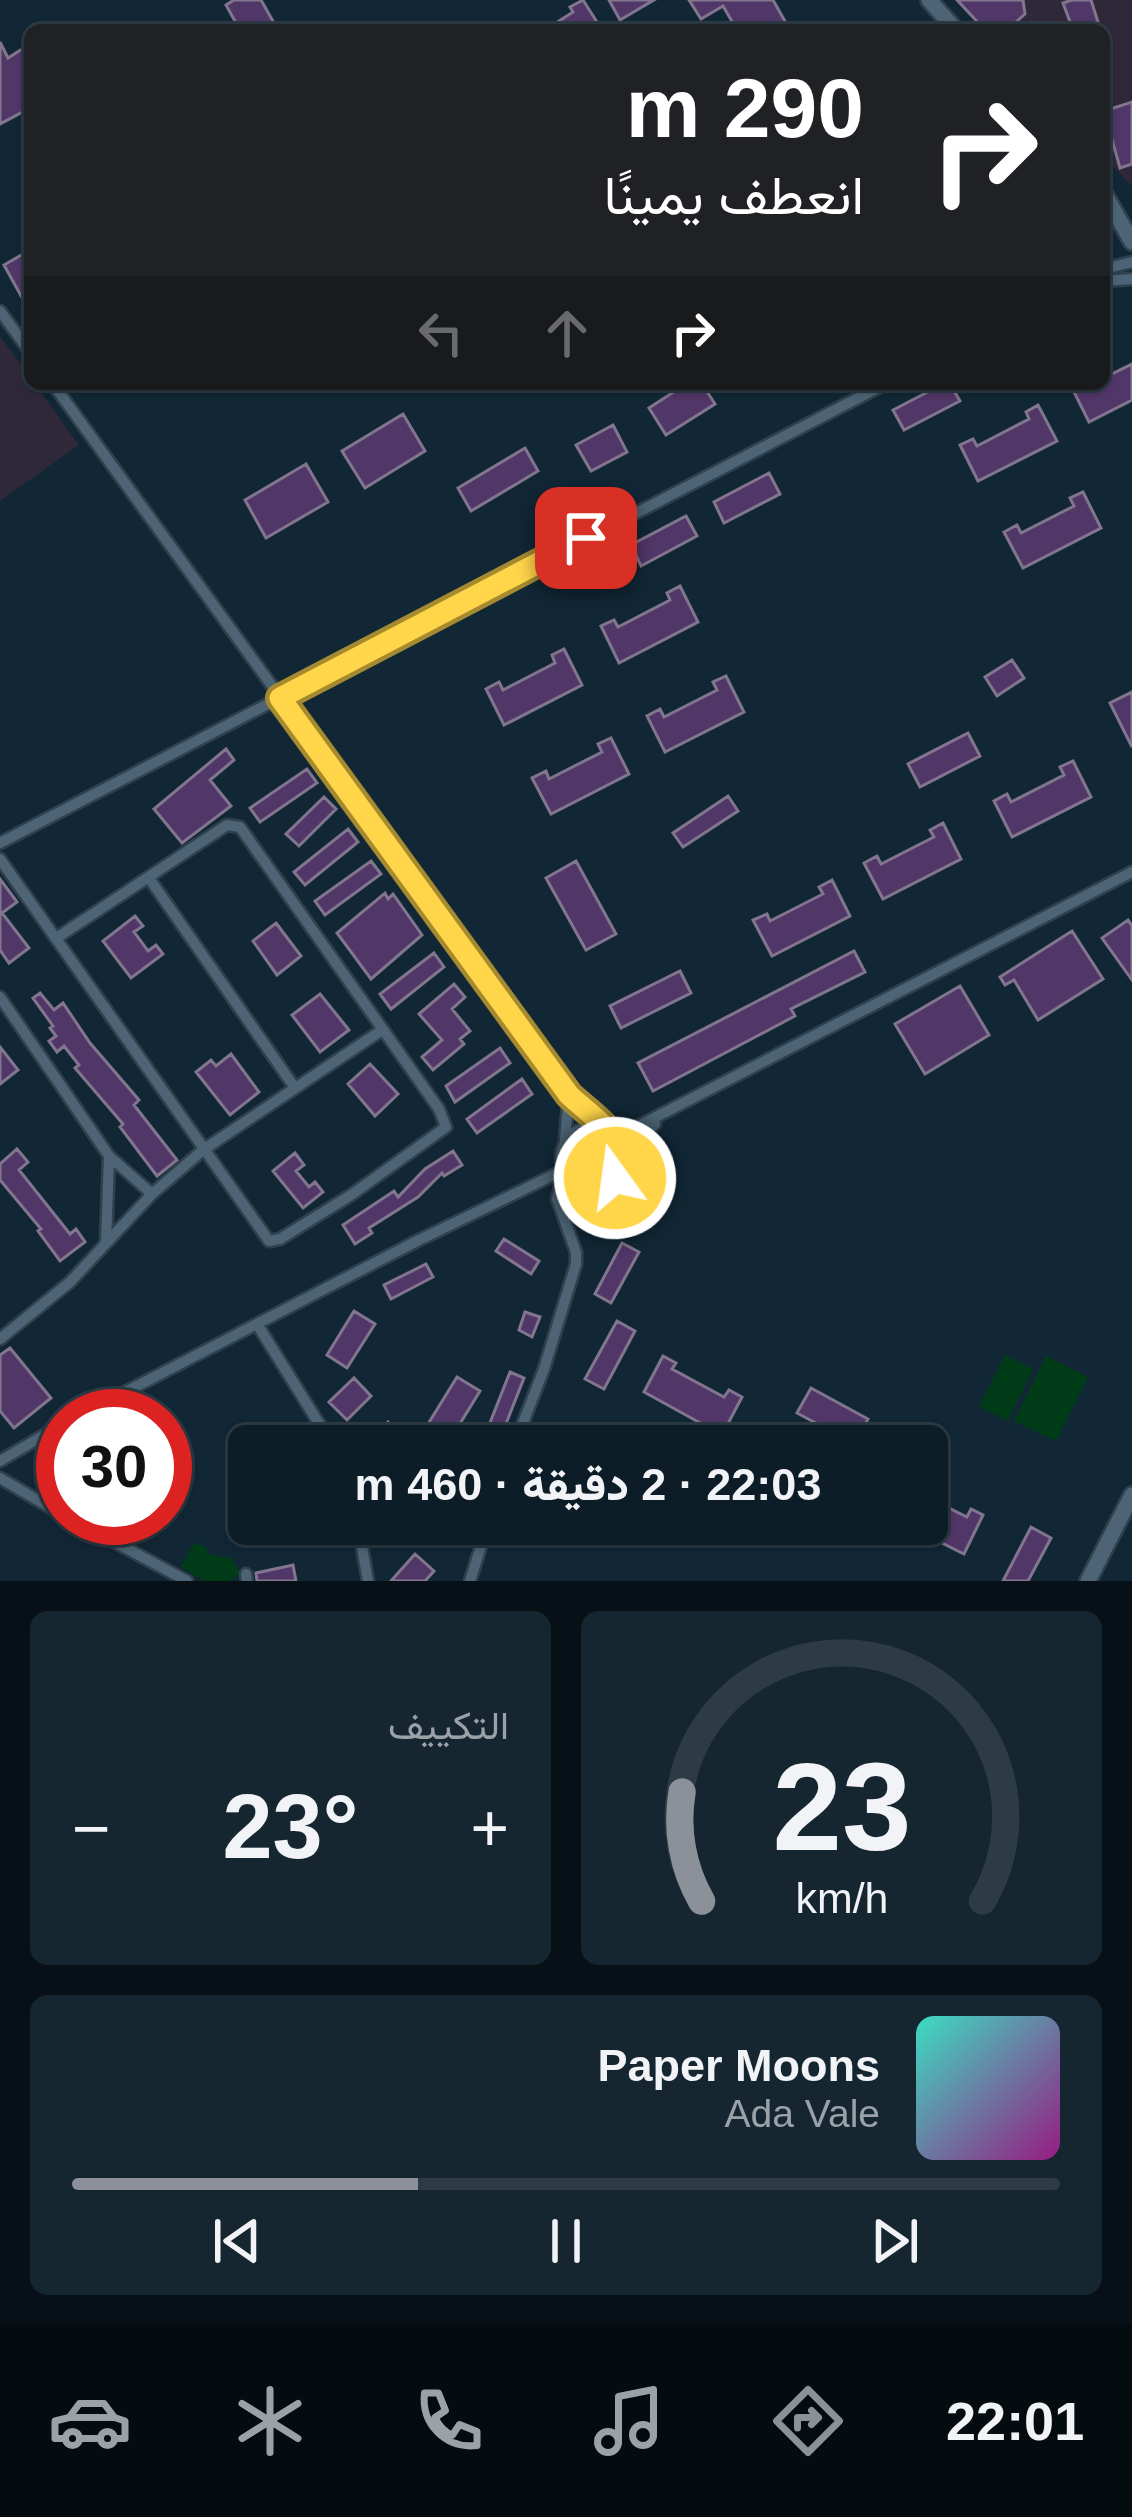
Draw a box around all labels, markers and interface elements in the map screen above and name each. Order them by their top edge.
text: 290 m [626,61,864,155]
icon: right [906,72,1062,228]
text: انعطف يمينًا [604,165,864,225]
icon: left [408,300,474,366]
icon: ahead [534,300,600,366]
icon: right [660,300,726,366]
pin [535,487,637,589]
icon: arrive [553,505,619,571]
position arrow [552,1115,678,1241]
speed limit sign: 30 [36,1389,192,1545]
text: 22:03 · 2 دقيقة · 460 m [355,1459,821,1510]
text: التكييف [388,1704,509,1747]
text: 23 [772,1737,911,1876]
text: 23° [222,1777,359,1877]
text: − [72,1791,111,1865]
text: + [470,1791,509,1865]
text: km/h [795,1874,888,1922]
text: Paper Moons [597,2040,880,2091]
text: Ada Vale [725,2092,880,2135]
icon: previous [204,2208,270,2274]
icon: pause [533,2208,599,2274]
icon: next [862,2208,928,2274]
icon: car [48,2379,132,2463]
icon: climate [228,2379,312,2463]
icon: phone [407,2379,491,2463]
icon: music [587,2379,671,2463]
icon: directions [766,2379,850,2463]
text: 22:01 [946,2391,1084,2451]

